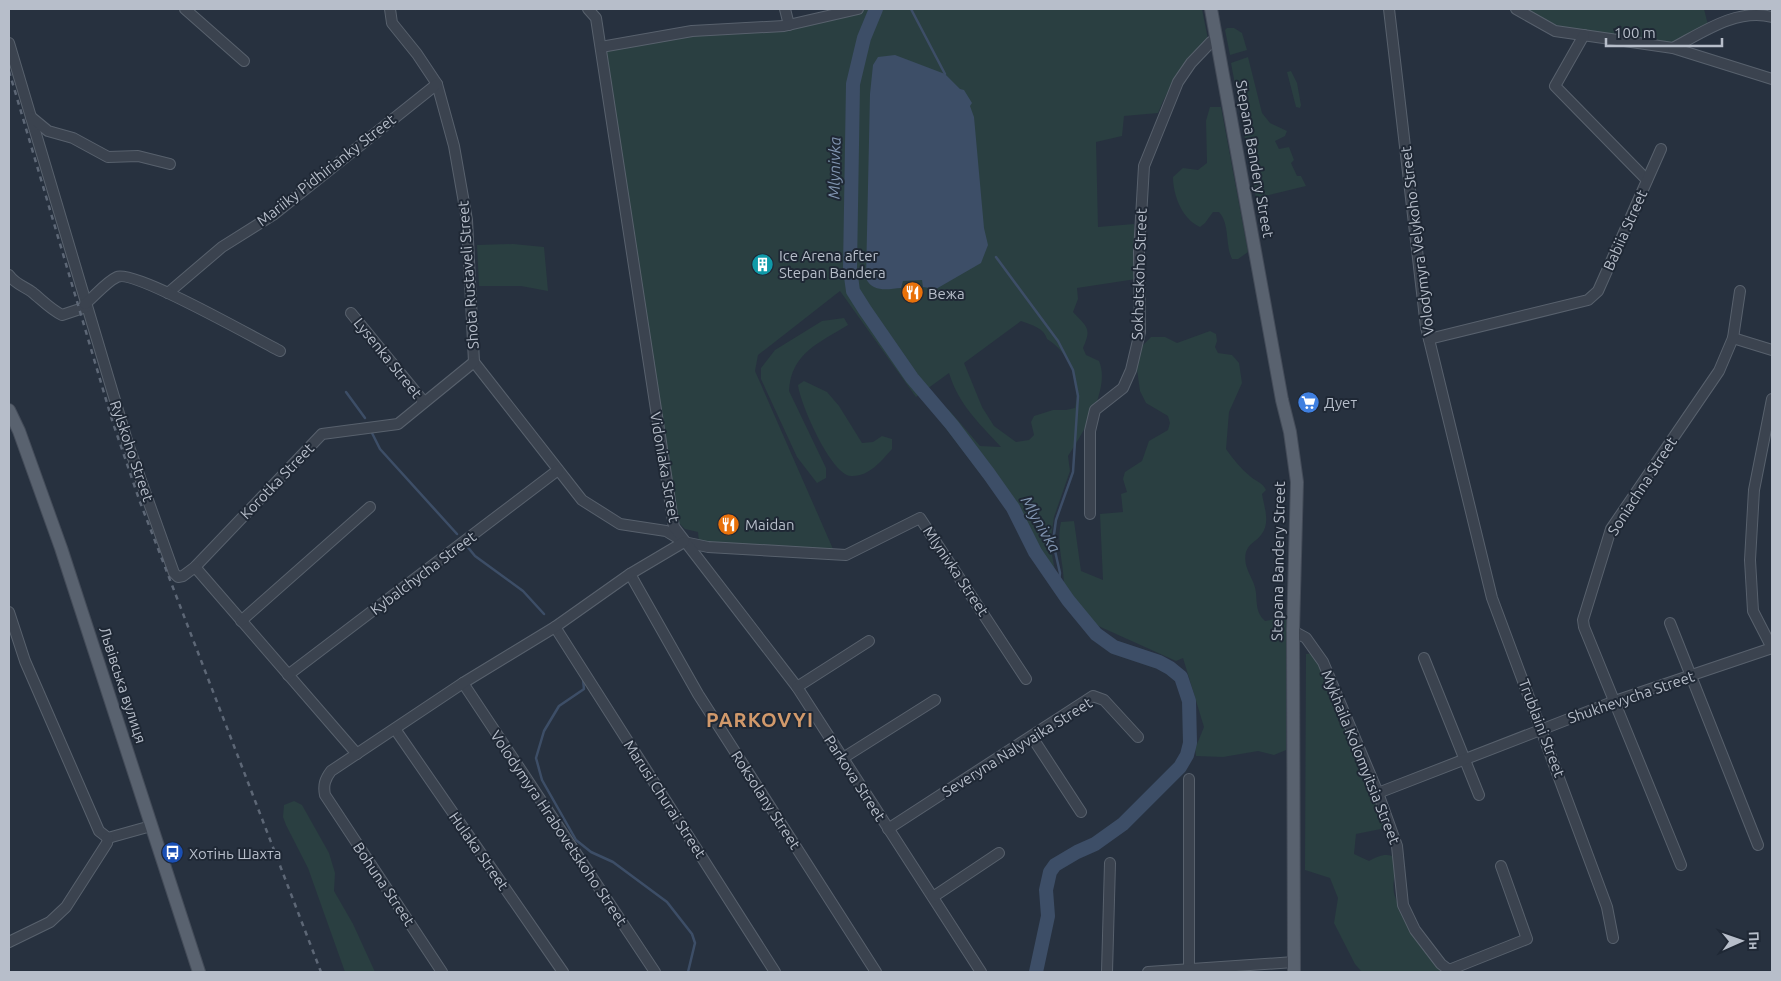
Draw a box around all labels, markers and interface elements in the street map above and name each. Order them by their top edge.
scale bar [1606,15,1722,47]
text: 100 m [1614,24,1656,41]
street label: Stepana Bandery Street [1233,79,1277,239]
street label: Mariiky Pidhirianky Street [253,110,399,229]
water label: Mlynivka [824,136,844,199]
street label: Volodymyra Velykoho Street [1397,145,1437,337]
street label: Babiia Street [1600,187,1650,273]
street label: Shota Rustaveli Street [454,200,482,350]
street label: Sokhatskoho Street [1128,208,1150,340]
place label: Ice Arena after Stepan Bandera [779,247,886,281]
building icon: Ice Arena after Stepan Bandera [751,252,775,276]
restaurant icon: Вежа [900,281,924,305]
place label: Вежа [928,285,965,302]
street label: Lysenka Street [350,314,426,402]
supermarket icon: Дует [1296,390,1320,414]
place label: Дует [1324,394,1357,411]
street label: Rylskoho Street [107,398,157,504]
street label: Vidoniaka Street [647,411,683,524]
street label: Soniachna Street [1604,434,1680,538]
street label: Korotka Street [237,440,317,522]
street label: Stepana Bandery Street [1268,481,1288,641]
water label: Mlynivka [1018,492,1065,556]
restaurant icon: Maidan [717,512,741,536]
place label: Maidan [745,516,794,533]
street label: Mlynivka Street [920,523,992,619]
street label: Kybalchycha Street [367,528,479,618]
street label: Львівська вулиця [96,625,150,745]
street label: Shukhevycha Street [1565,667,1697,727]
street label: Mykhaila Kolomyitsia Street [1318,668,1404,847]
street label: Trublaini Street [1515,677,1569,780]
street label: Severyna Nalyvaika Street [939,694,1095,800]
district label: PARKOVYI [706,708,814,731]
street label: Volodymyra Hrabovetskoho Street [487,727,631,929]
street label: Parkova Street [821,732,889,824]
street label: Marusi Churai Street [620,737,710,861]
street label: Roksolany Street [728,748,804,852]
street label: Hulaka Street [446,809,512,893]
street label: Bohuna Street [350,839,418,929]
bus stop icon: Хотінь Шахта [161,841,185,865]
place label: Хотінь Шахта [189,845,281,862]
north arrow [1716,916,1766,966]
text: Пн [1746,931,1762,950]

